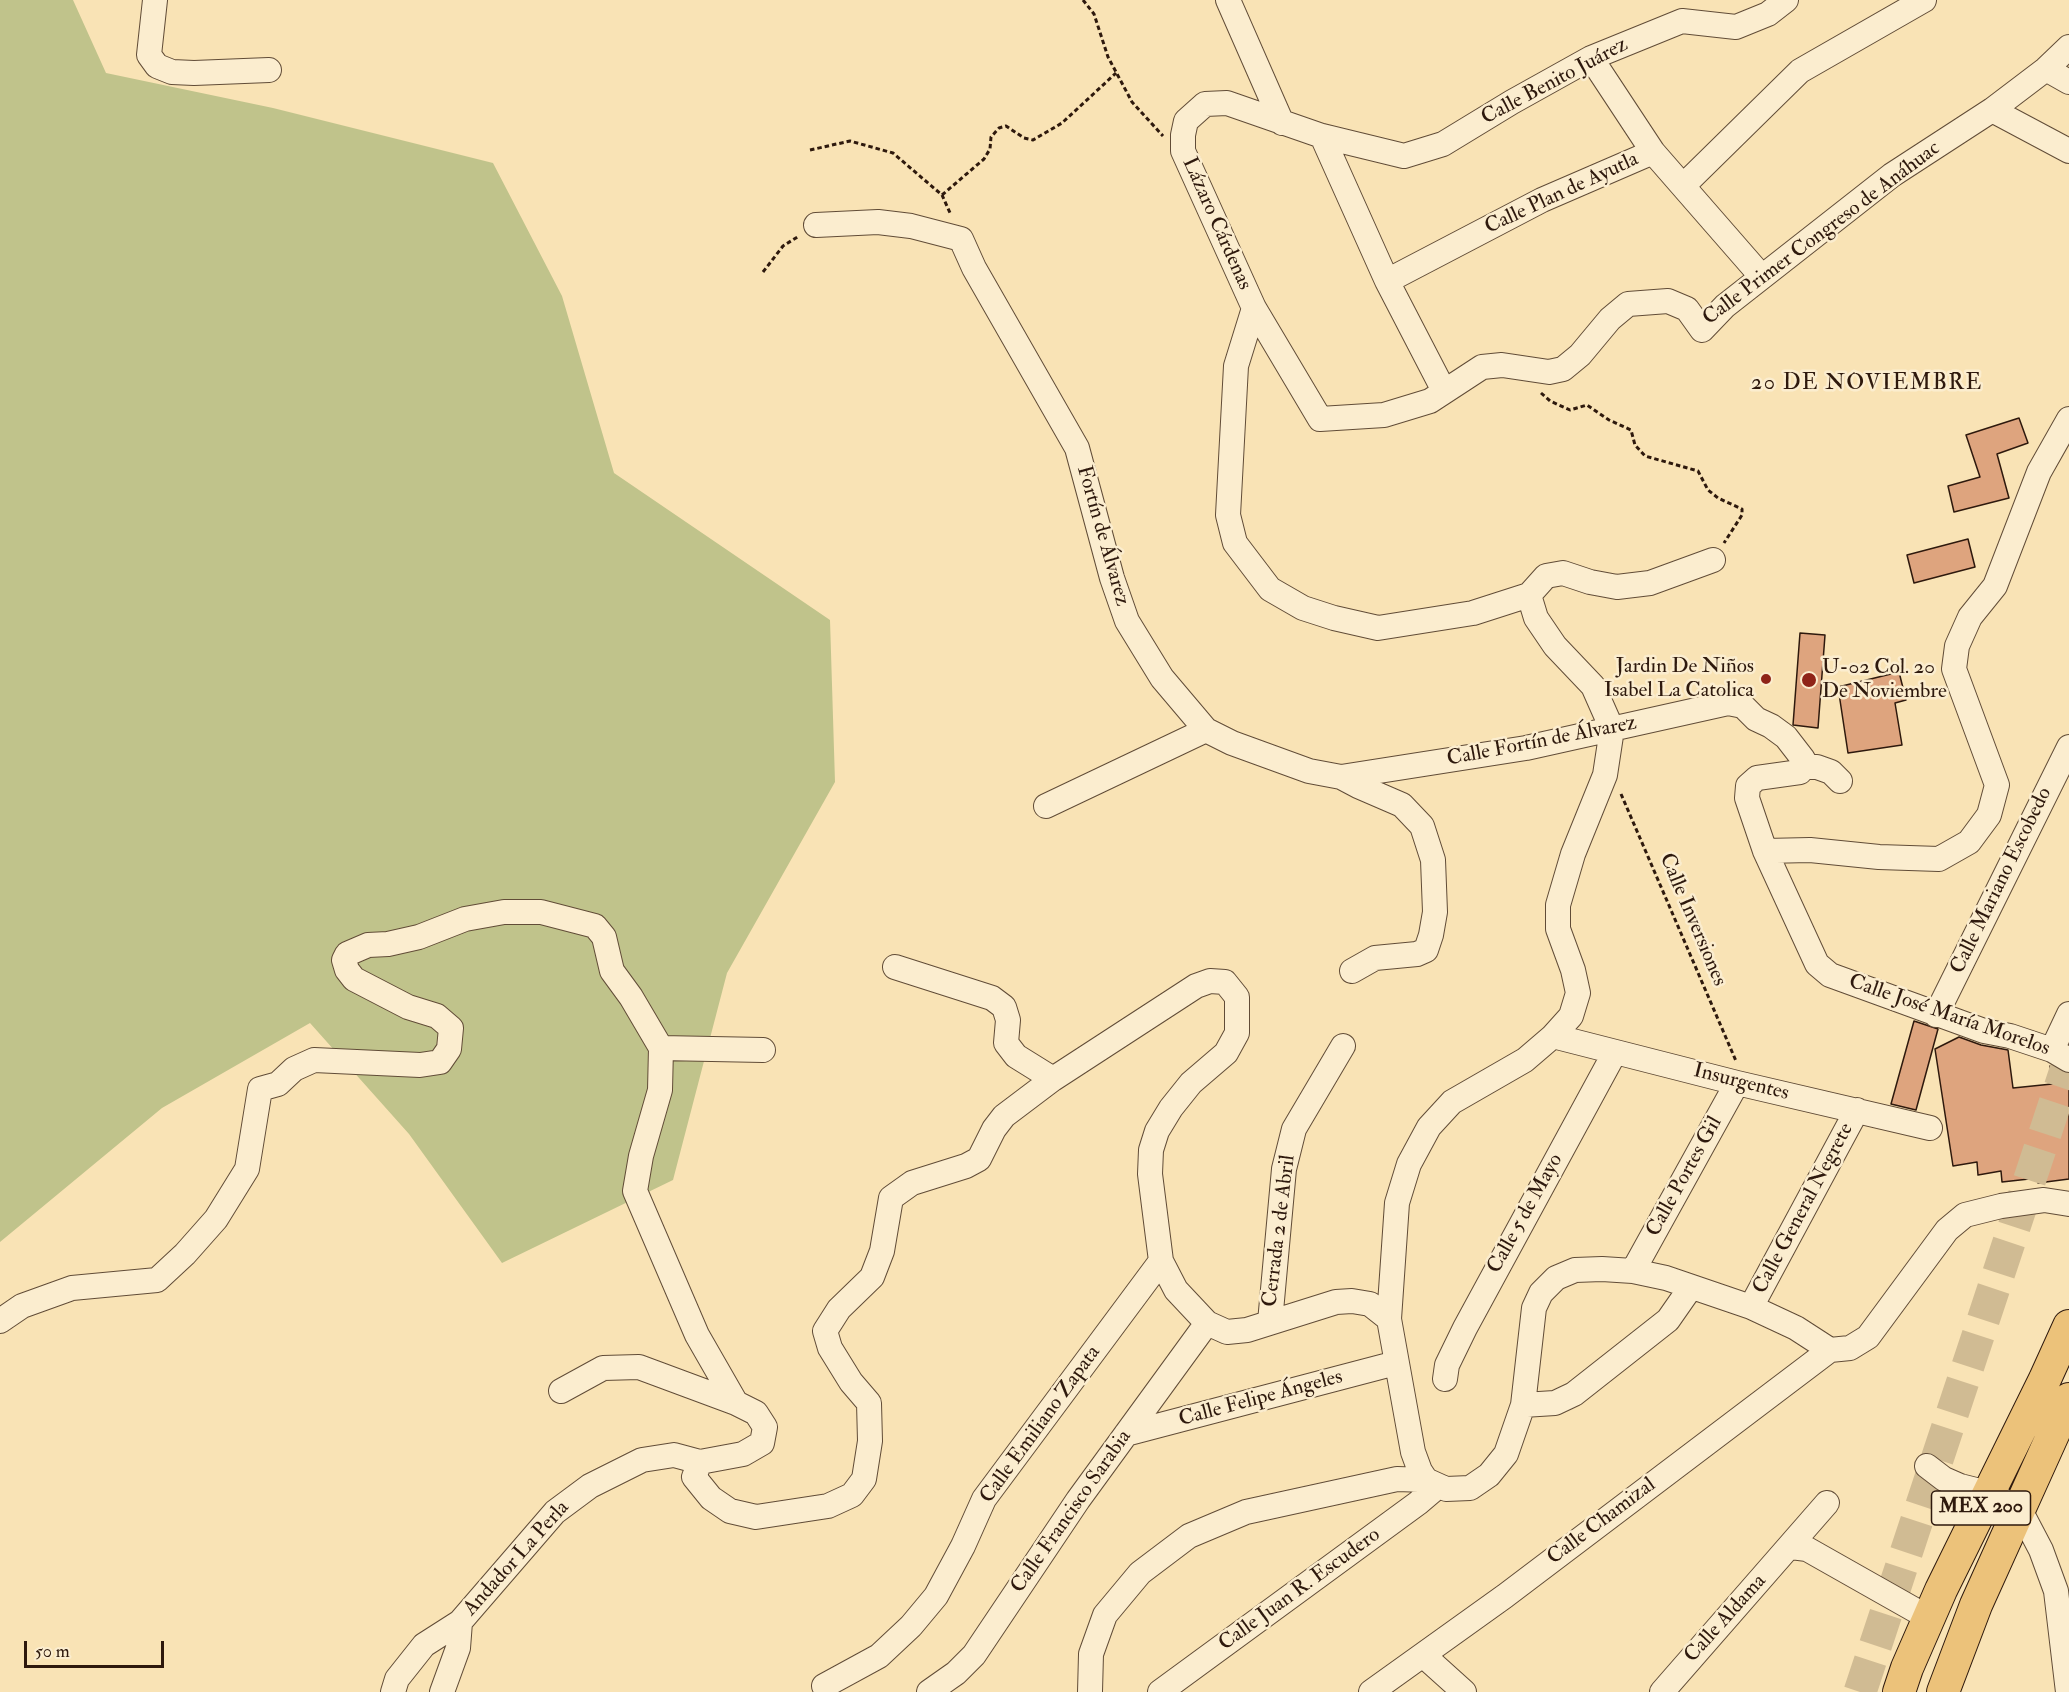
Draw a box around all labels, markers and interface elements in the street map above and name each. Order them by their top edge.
street label: Calle Benito Juárez [1477,33,1633,131]
street label: Calle Primer Congreso de Anáhuac [1698,136,1946,332]
street label: Calle Plan de Ayutla [1481,147,1643,241]
street label: Lázaro Cárdenas [1176,154,1256,294]
district label: 20 DE NOVIEMBRE [1751,371,1983,397]
street label: Fortín de Álvarez [1070,463,1134,609]
place label: Jardin De Niños Isabel La Catolica [1604,654,1754,704]
place label: U-02 Col. 20 De Noviembre [1822,655,1947,705]
marker: U-02 Col. 20 De Noviembre [1800,671,1818,689]
marker: Jardin De Niños Isabel La Catolica [1759,672,1773,686]
street label: Calle Fortín de Álvarez [1445,711,1639,773]
street label: Calle Mariano Escobedo [1946,784,2058,978]
street label: Calle Inversiones [1653,850,1731,990]
street label: Calle José María Morelos [1845,970,2053,1062]
street label: Insurgentes [1691,1059,1791,1107]
street label: Calle Portes Gil [1642,1113,1728,1241]
street label: Calle General Negrete [1748,1119,1860,1299]
street label: Calle 5 de Mayo [1483,1150,1569,1278]
street label: Cerrada 2 de Abril [1258,1154,1302,1308]
street label: Calle Emiliano Zapata [975,1341,1107,1509]
street label: Calle Felipe Ángeles [1176,1365,1346,1433]
street label: Calle Francisco Sarabia [1006,1426,1138,1598]
street label: Calle Chamizal [1543,1473,1661,1571]
road number: MEX 200 [1932,1491,2030,1525]
street label: Andador La Perla [459,1496,575,1622]
street label: Calle Juan R. Escudero [1214,1523,1386,1657]
street label: Calle Aldama [1680,1570,1772,1668]
scale bar [27,1629,166,1667]
text: 50 m [35,1640,70,1663]

